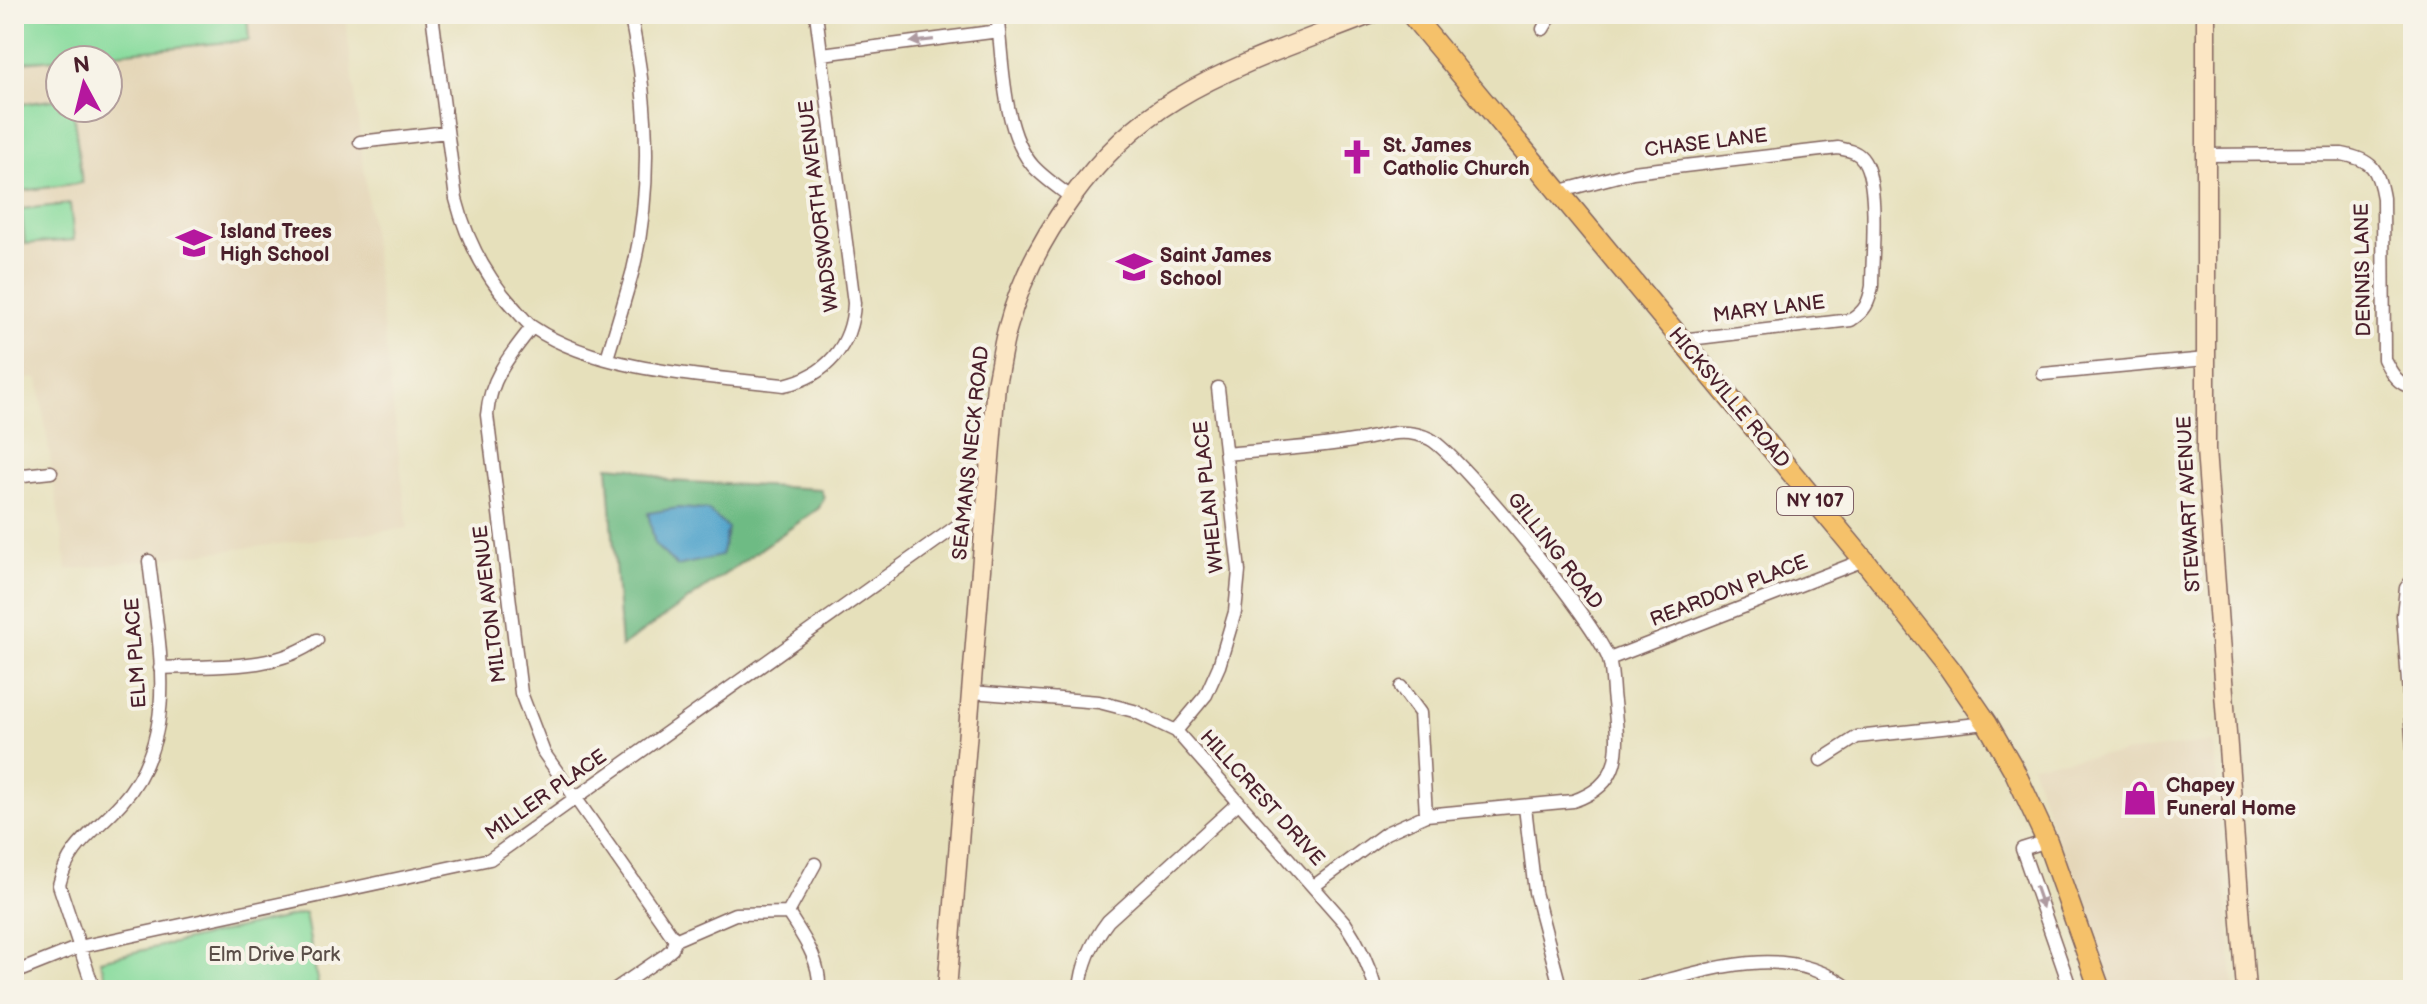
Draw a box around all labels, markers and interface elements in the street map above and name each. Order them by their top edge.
one-way arrow [909,35,934,48]
north arrow [44,44,124,124]
text: N [72,51,92,80]
street label: WADSWORTH AVENUE [794,99,844,313]
street label: CHASE LANE [1643,124,1769,162]
place label: St. James Catholic Church [1383,134,1530,181]
church icon: St. James Catholic Church [1338,138,1376,176]
street label: DENNIS LANE [2350,203,2376,337]
place label: Island Trees High School [220,220,332,267]
school or university icon: Island Trees High School [175,224,213,262]
place label: Saint James School [1160,244,1272,291]
school or university icon: Saint James School [1115,248,1153,286]
street label: MARY LANE [1712,290,1826,328]
street label: HICKSVILLE ROAD [1663,323,1795,473]
street label: SEAMANS NECK ROAD [948,345,994,561]
street label: STEWART AVENUE [2172,415,2206,593]
street label: WHELAN PLACE [1189,420,1229,574]
road number: NY 107 [1777,487,1853,515]
street label: GILLING ROAD [1502,488,1608,614]
street label: MILTON AVENUE [468,524,512,684]
street label: REARDON PLACE [1647,550,1811,632]
street label: ELM PLACE [120,597,152,709]
street label: HILLCREST DRIVE [1195,725,1329,871]
street label: MILLER PLACE [481,744,611,846]
place label: Chapey Funeral Home [2166,774,2296,821]
shop icon: Chapey Funeral Home [2121,779,2159,817]
one-way arrow [2033,886,2045,910]
park label: Elm Drive Park [208,943,340,967]

